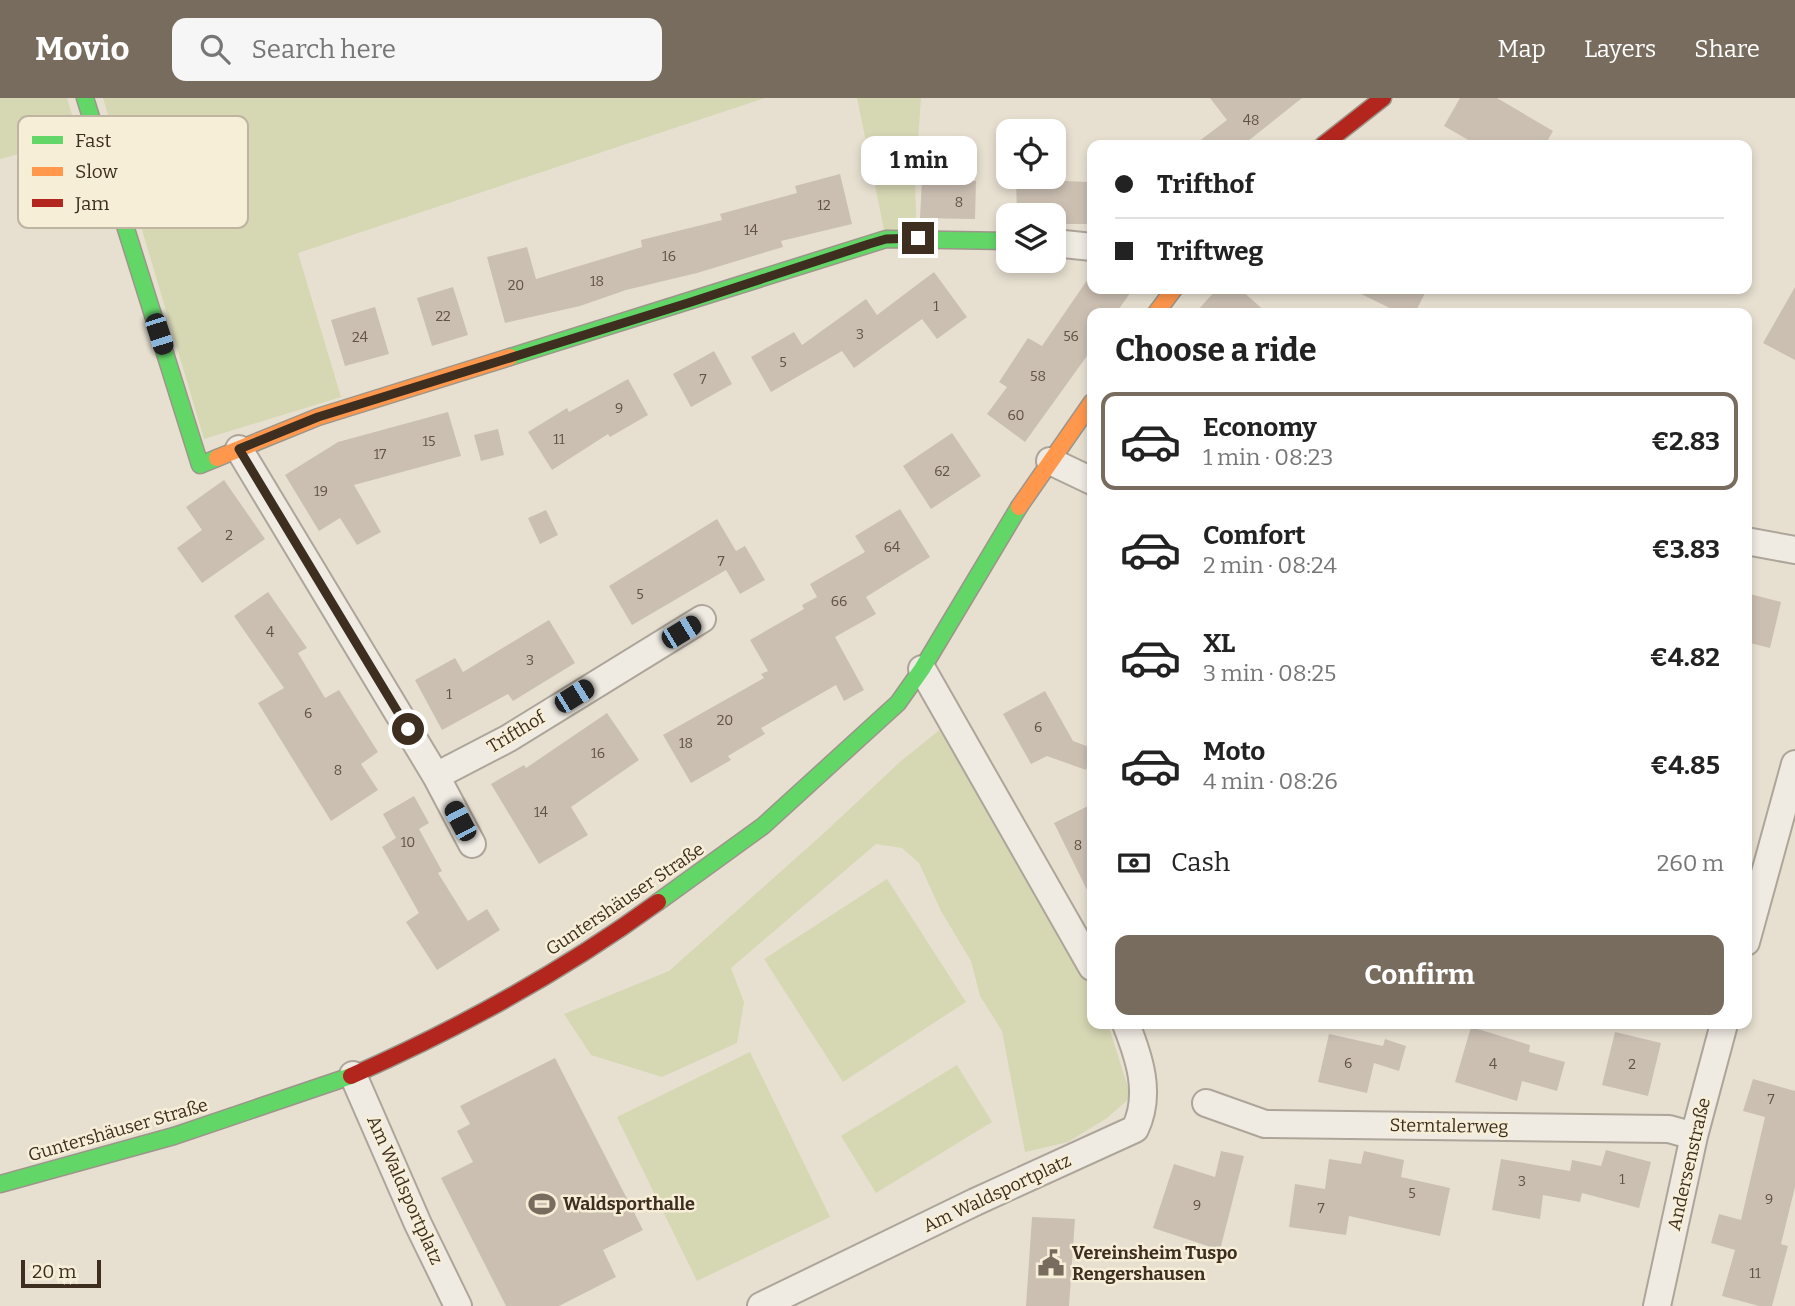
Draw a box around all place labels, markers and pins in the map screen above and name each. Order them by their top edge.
sports icon: Waldsporthalle [527,1189,557,1219]
place label: Waldsporthalle [563,1193,695,1215]
place label: Vereinsheim Tuspo Rengershausen [1072,1242,1238,1285]
public building icon: Vereinsheim Tuspo Rengershausen [1036,1248,1066,1278]

